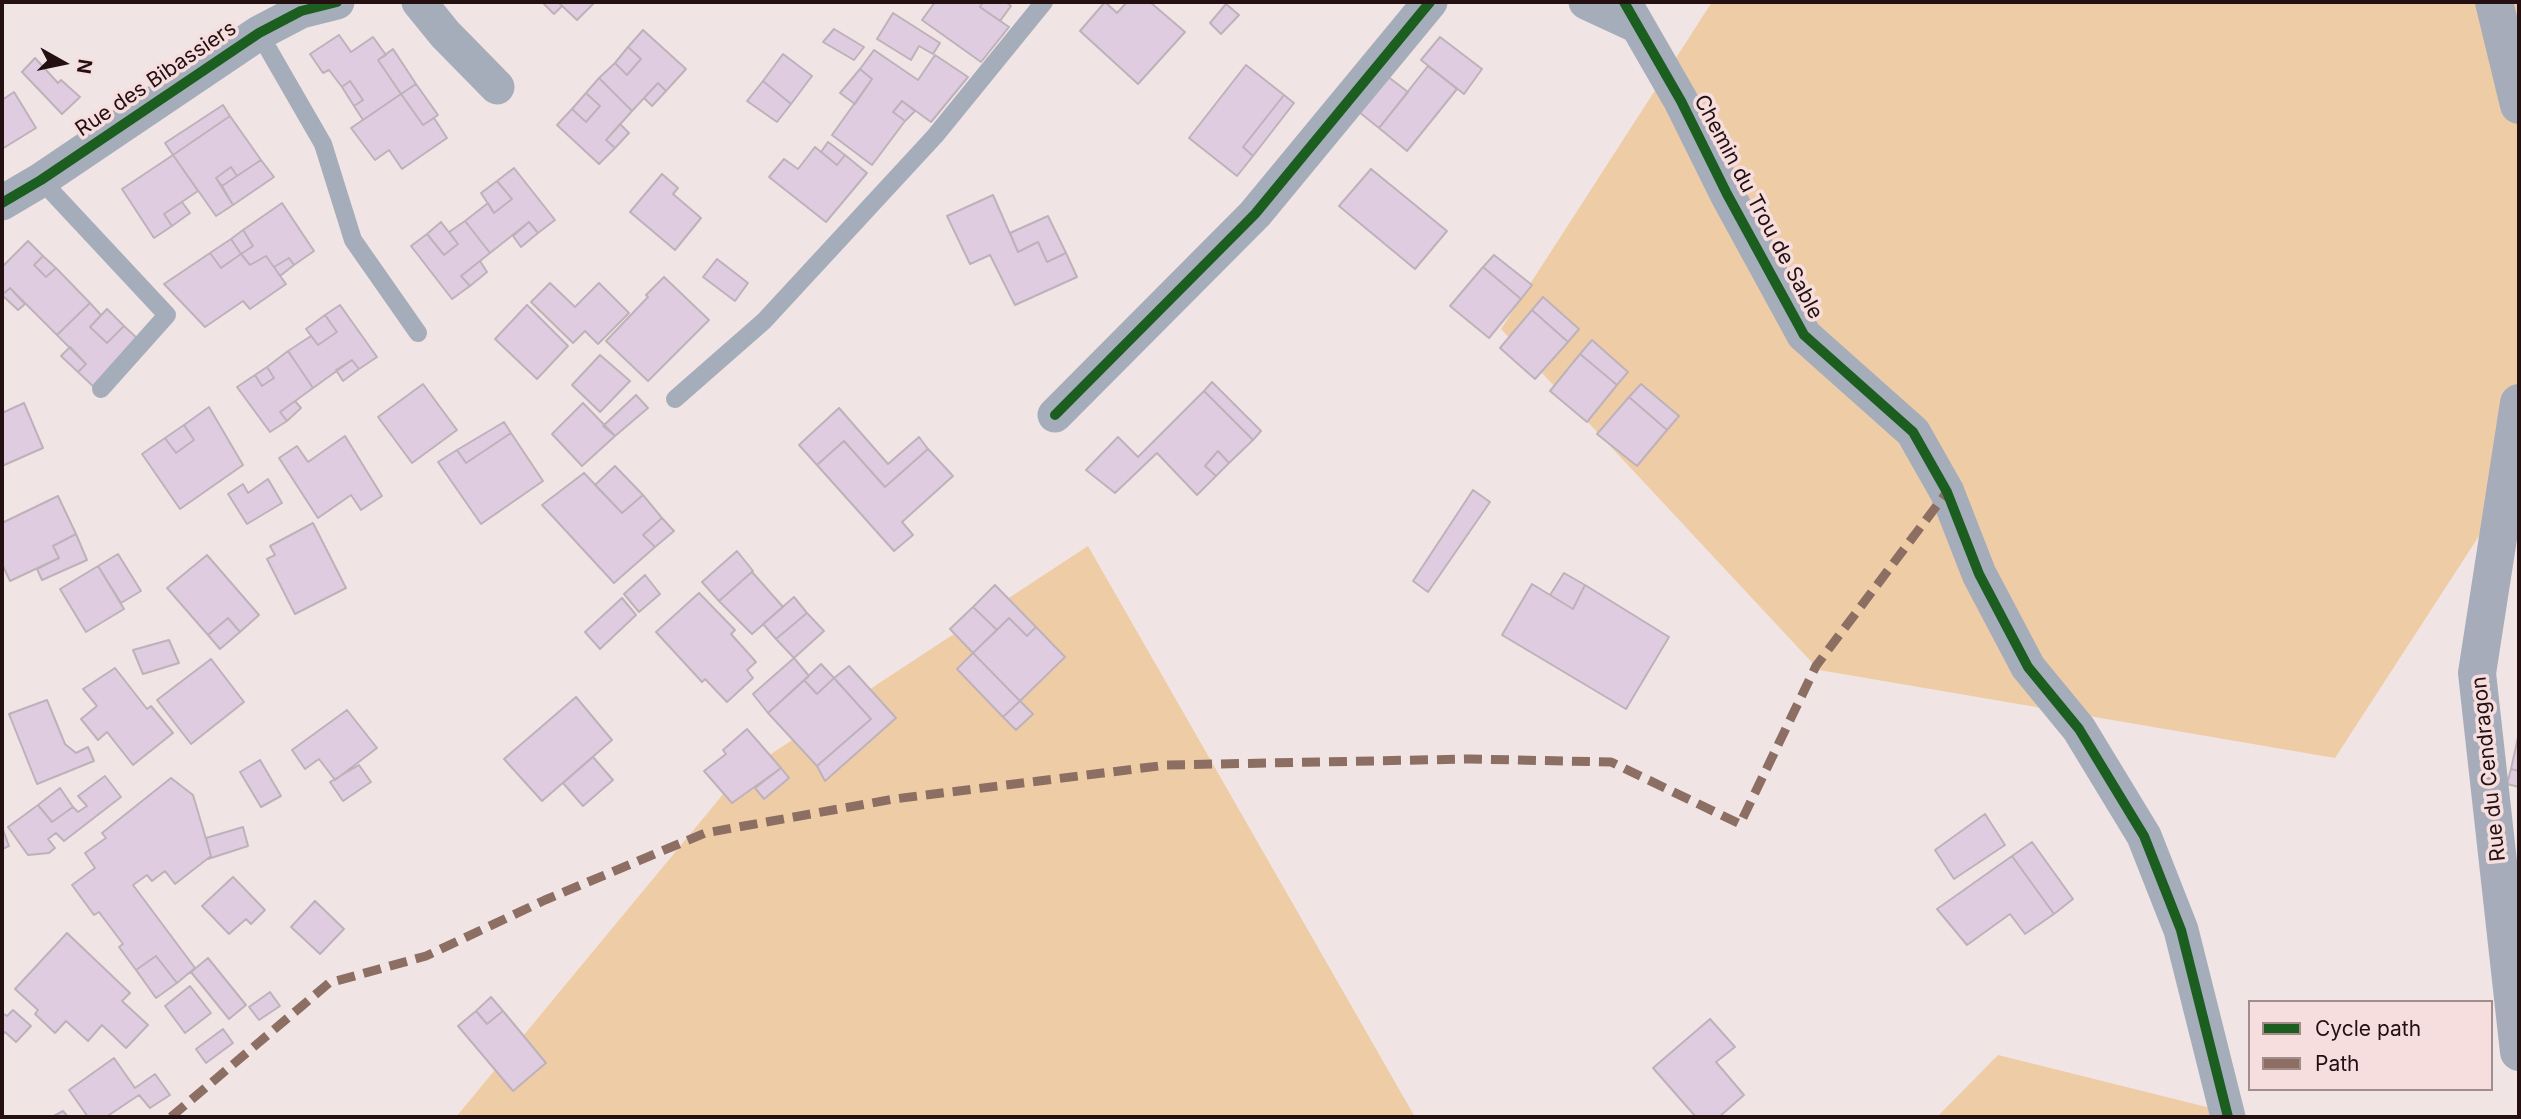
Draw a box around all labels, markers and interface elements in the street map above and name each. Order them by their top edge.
street label: Rue des Bibassiers [71,16,241,142]
north arrow [28,28,98,98]
text: N [72,57,97,75]
street label: Chemin du Trou de Sable [1688,91,1828,323]
street label: Rue du Cendragon [2467,675,2511,863]
legend [2248,1000,2493,1091]
text: Cycle path [2315,1016,2421,1041]
text: Path [2315,1051,2360,1076]

